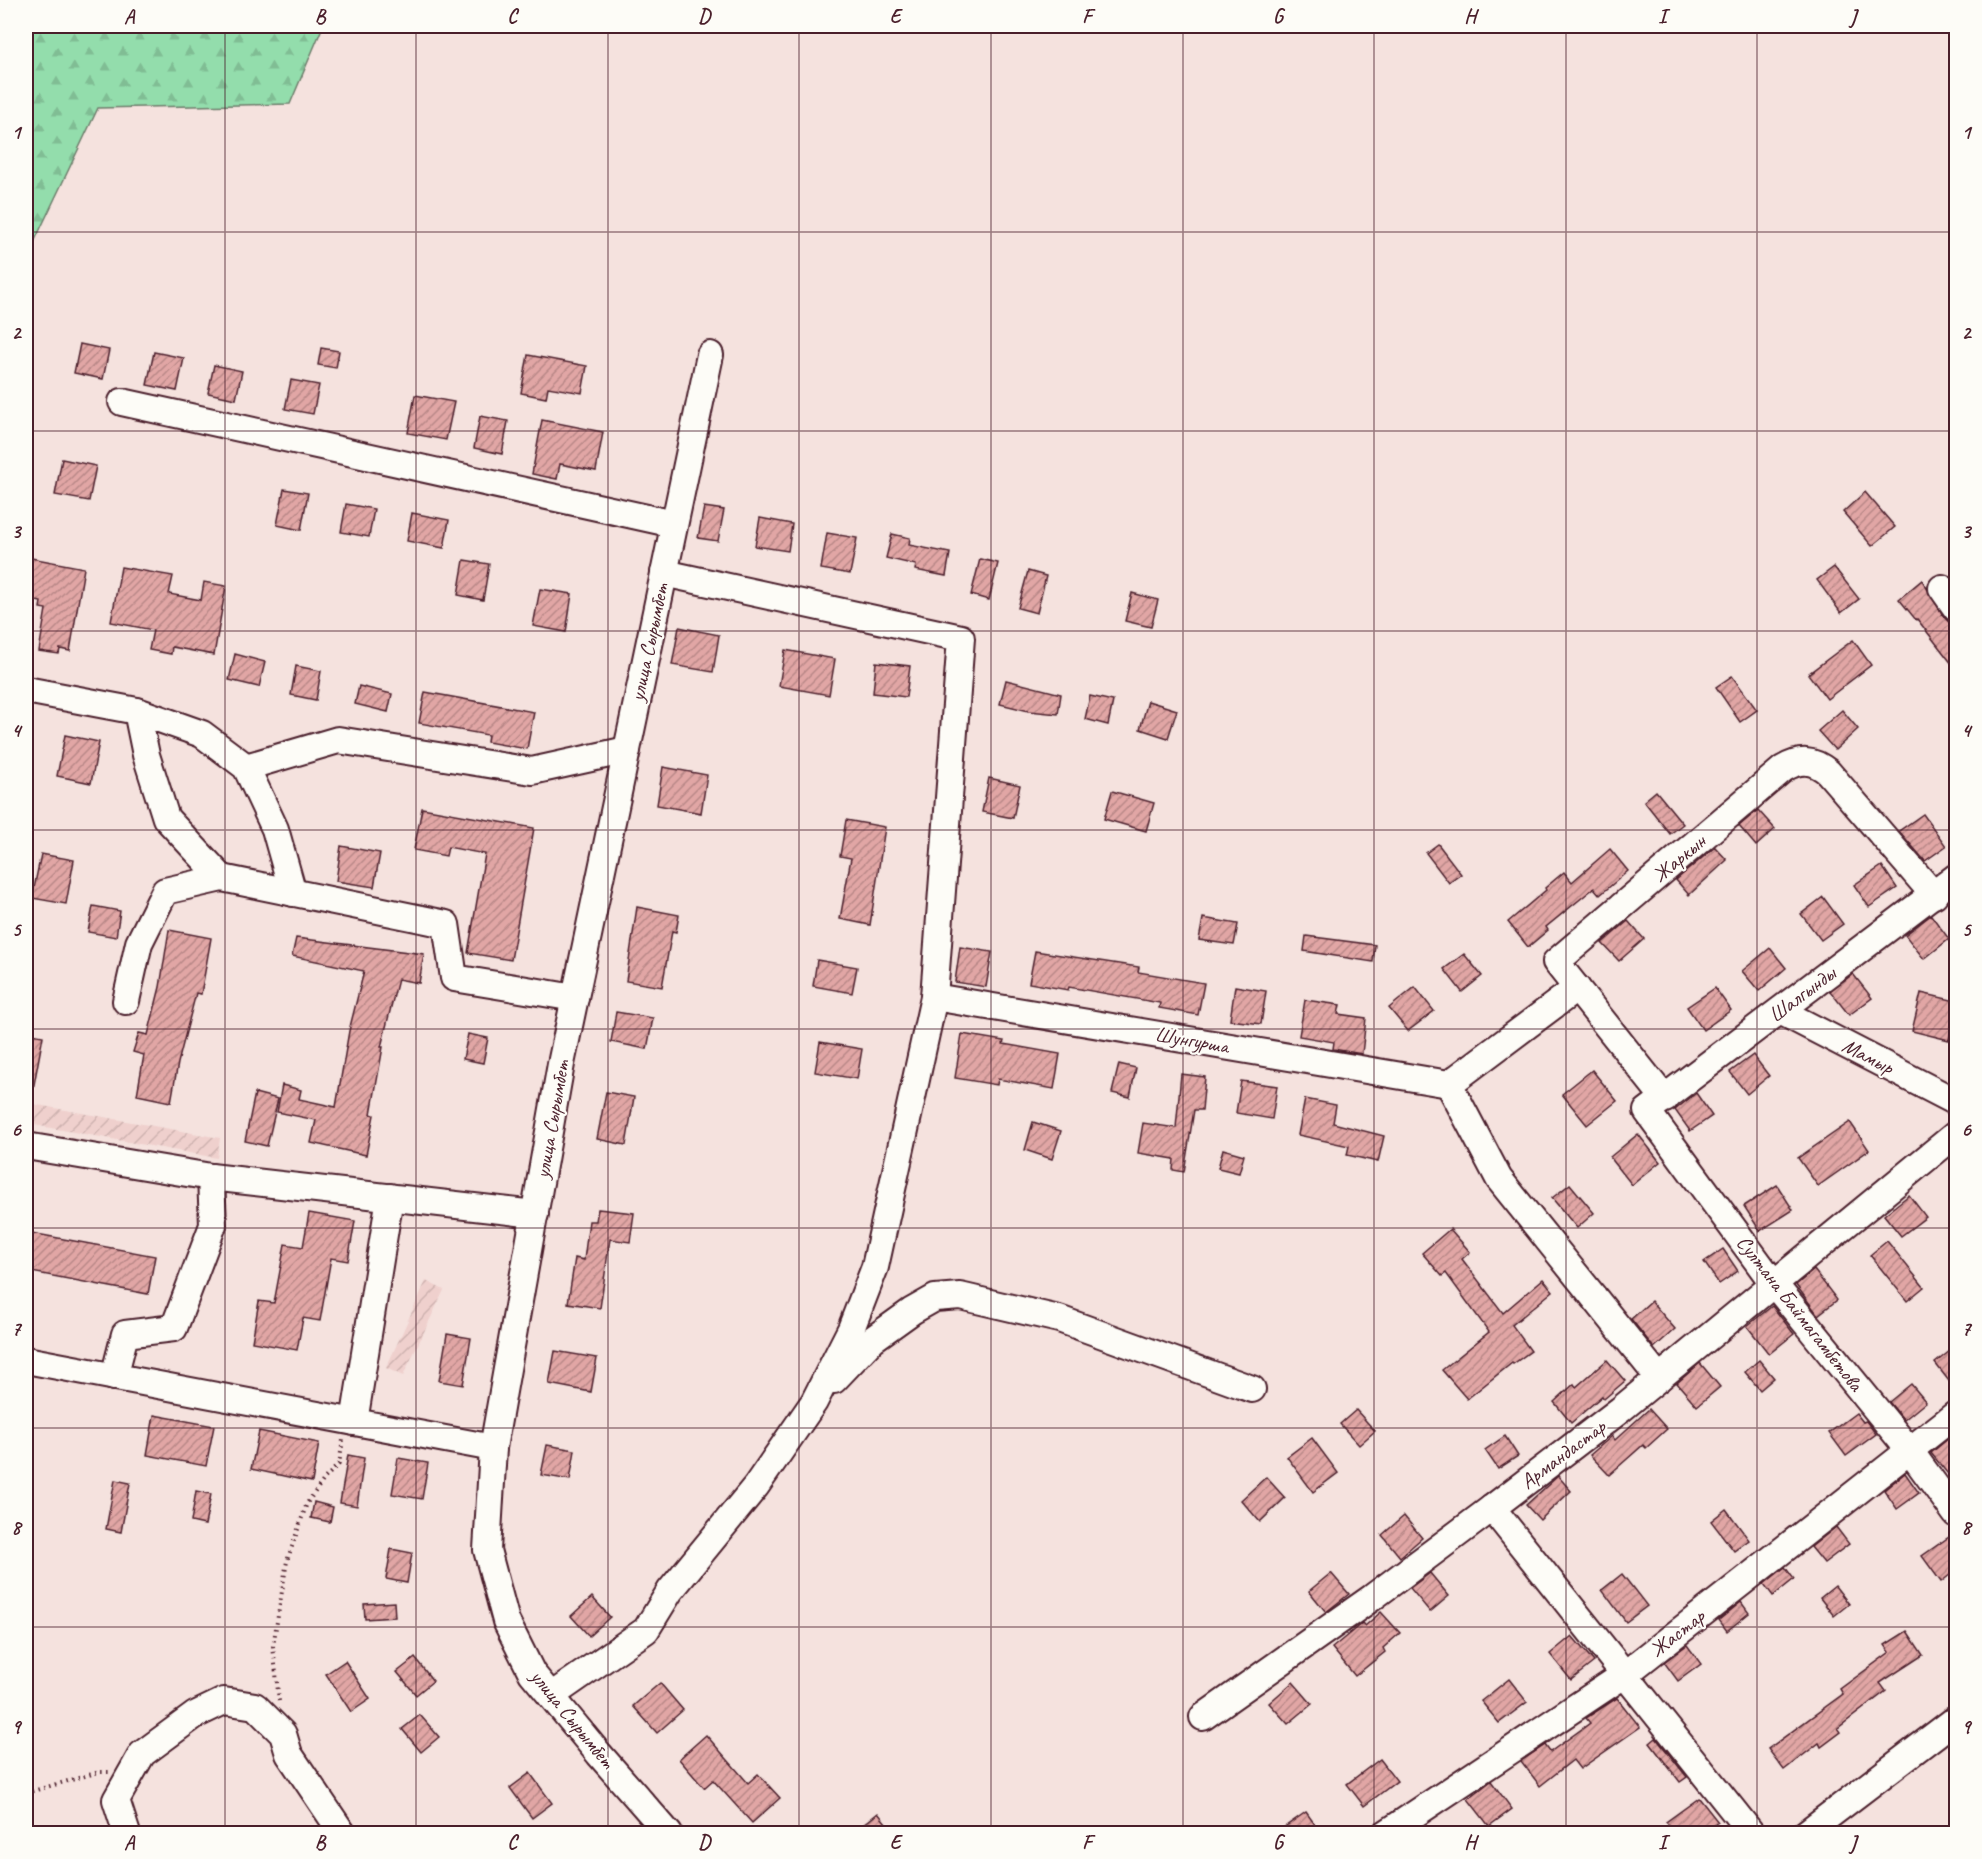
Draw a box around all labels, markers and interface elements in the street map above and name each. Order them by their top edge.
text: A [124,4,136,29]
text: B [315,4,327,29]
text: C [507,4,519,29]
text: D [698,4,712,29]
text: E [890,4,904,29]
text: F [1082,4,1096,29]
text: G [1273,4,1286,29]
text: H [1464,4,1479,29]
text: I [1658,4,1671,29]
text: J [1848,4,1860,29]
text: 1 [12,120,23,145]
text: 1 [1962,120,1973,145]
text: 2 [12,320,23,345]
text: 2 [1962,320,1973,345]
text: 3 [12,519,23,544]
text: 3 [1962,519,1973,544]
street label: улица Сырымбет [623,579,674,705]
text: 4 [12,718,24,743]
text: 4 [1962,718,1974,743]
street label: Жаркын [1647,827,1712,888]
text: 5 [12,917,23,942]
text: 5 [1962,917,1973,942]
street label: Шалгынды [1763,959,1842,1028]
street label: Шунгурша [1153,1021,1233,1060]
street label: Мамыр [1838,1032,1899,1080]
street label: улица Сырымбет [528,1056,575,1182]
text: 6 [11,1117,22,1142]
text: 6 [1961,1117,1972,1142]
street label: Султана Баймагамбетова [1731,1230,1870,1397]
text: 7 [12,1316,23,1341]
text: 7 [1962,1316,1973,1341]
street label: Армандастар [1515,1413,1612,1495]
text: 8 [12,1515,24,1540]
text: 8 [1962,1515,1974,1540]
street label: Жастар [1644,1602,1712,1663]
street label: улица Сырымбет [524,1663,622,1775]
text: 9 [12,1714,23,1739]
text: 9 [1962,1714,1973,1739]
text: A [124,1830,136,1855]
text: B [315,1830,327,1855]
text: C [507,1830,519,1855]
text: D [698,1830,712,1855]
text: E [890,1830,904,1855]
text: F [1082,1830,1096,1855]
text: G [1273,1830,1286,1855]
text: H [1464,1830,1479,1855]
text: I [1658,1830,1671,1855]
text: J [1848,1830,1860,1855]

